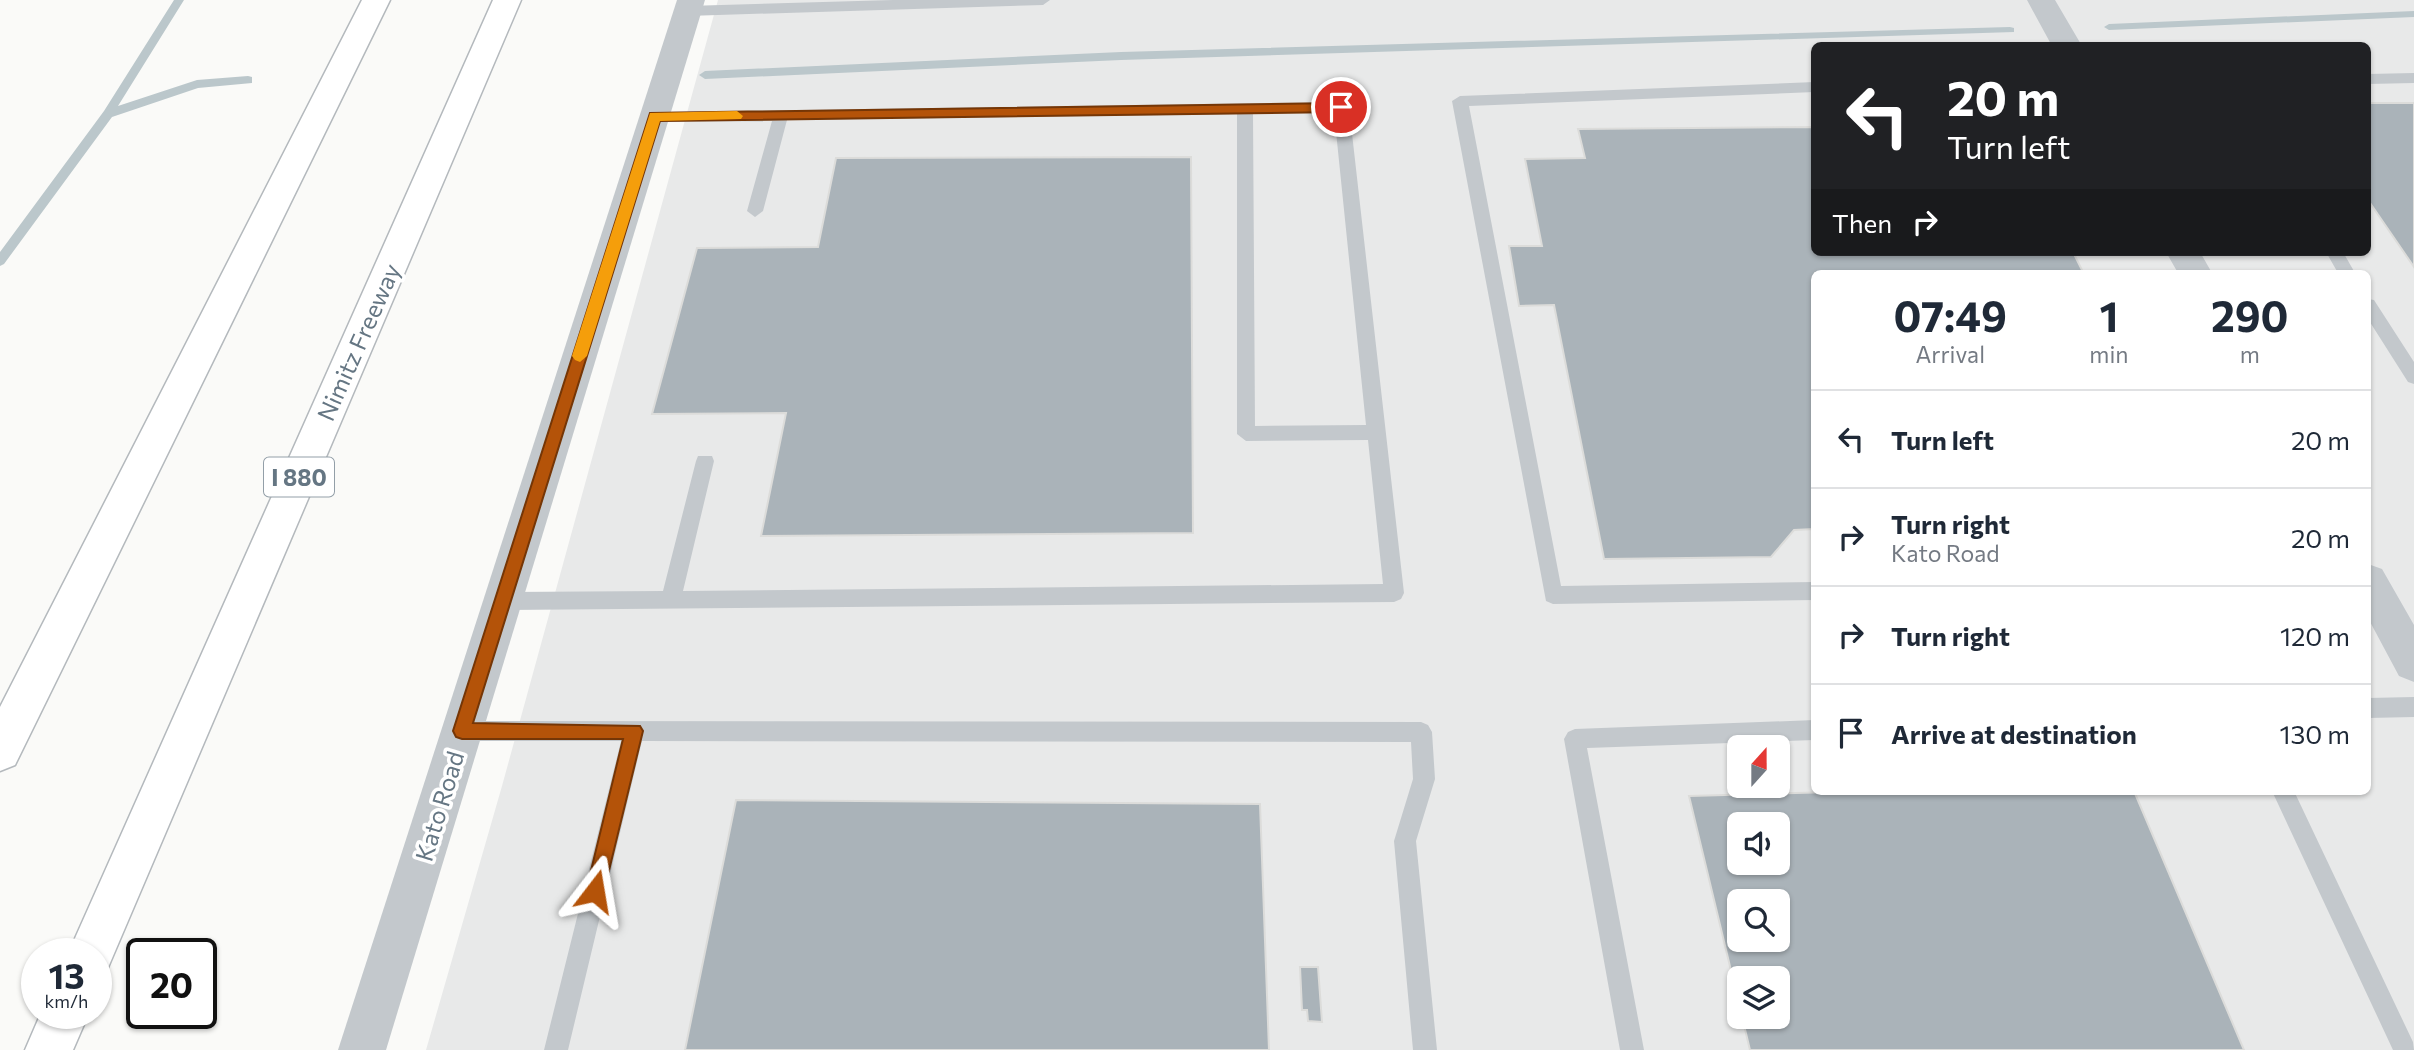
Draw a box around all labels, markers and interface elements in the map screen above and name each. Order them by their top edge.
text: 20 m [1947,66,2059,126]
icon: left [1832,70,1923,161]
pin [1311,77,1371,137]
icon: arrive [1322,88,1360,126]
text: Turn left [1947,126,2071,166]
icon: right [1906,203,1944,241]
text: Then [1832,207,1892,238]
street label: Nimitz Freeway [310,259,406,425]
text: 07:49 [1893,289,2007,341]
text: 1 [2099,289,2118,341]
text: 290 [2211,289,2288,341]
text: Arrival [1915,340,1985,368]
text: min [2089,340,2129,368]
text: m [2240,340,2260,368]
icon: left [1832,420,1870,458]
text: Turn left [1891,424,1994,455]
text: 20 m [2291,424,2350,455]
road number: I 880 [264,457,334,496]
text: Turn right [1891,508,2010,539]
icon: right [1832,518,1870,556]
text: 20 m [2291,522,2350,553]
text: Kato Road [1891,539,2000,567]
icon: right [1832,616,1870,654]
text: Turn right [1891,620,2010,651]
text: 120 m [2280,620,2350,651]
icon: arrive [1832,714,1870,752]
text: Arrive at destination [1891,718,2137,749]
text: 130 m [2279,718,2350,749]
north arrow [1727,735,1790,798]
map controls [1727,735,1790,1029]
street label: Kato Road [409,748,469,864]
button: sound [1727,812,1790,875]
position arrow [558,854,632,928]
button: search [1727,889,1790,952]
speed limit sign: 20 [126,938,217,1029]
text: 13 [48,953,85,996]
button: layers [1727,966,1790,1029]
text: km/h [45,990,88,1012]

